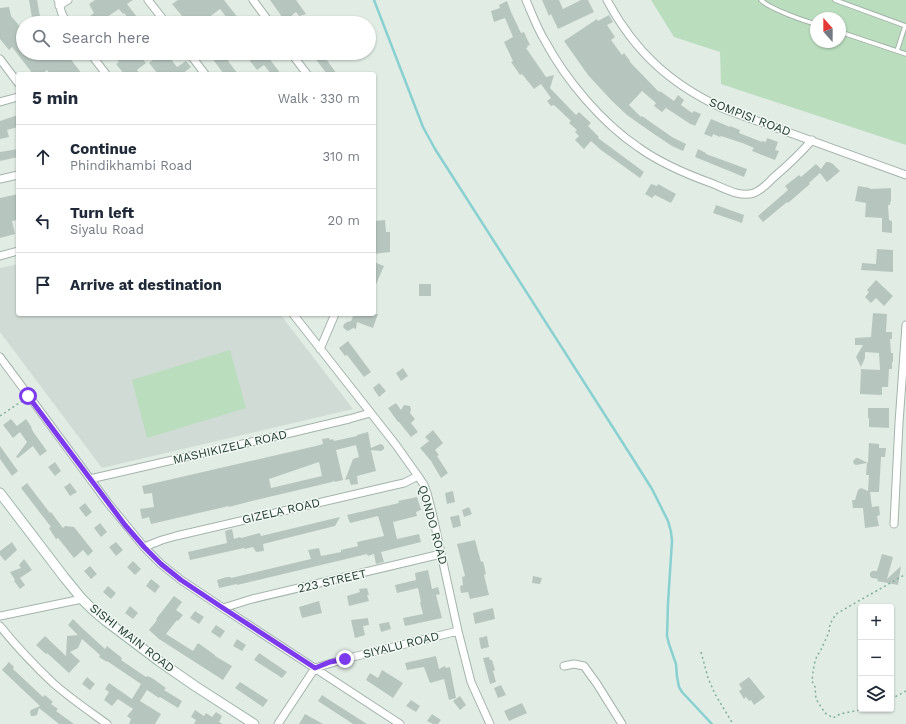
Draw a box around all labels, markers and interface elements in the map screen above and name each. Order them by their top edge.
north arrow [810,12,846,48]
search box [16,16,376,60]
icon: search [30,27,52,49]
text: Search here [62,29,150,47]
text: 5 min [32,88,78,108]
text: Walk · 330 m [278,91,360,106]
street label: SOMPISI ROAD [707,95,793,139]
text: Continue [70,140,137,158]
icon: ahead [32,146,54,168]
text: 310 m [322,149,360,164]
text: Phindikhambi Road [70,158,192,173]
text: Turn left [70,204,134,222]
icon: left [32,210,54,232]
text: 20 m [328,213,360,228]
text: Siyalu Road [70,222,144,237]
icon: arrive [32,274,54,296]
text: Arrive at destination [70,276,222,294]
route start [19,387,37,405]
street label: MASHIKIZELA ROAD [172,427,288,467]
street label: QONDO ROAD [416,484,450,566]
street label: GIZELA ROAD [241,495,321,527]
street label: 223 STREET [296,566,368,596]
street label: SISHI MAIN ROAD [87,601,177,675]
map controls [858,604,894,712]
button: + [858,604,894,640]
street label: SIYALU ROAD [361,629,441,661]
button: − [858,640,894,676]
route end [336,650,354,668]
button: layers [858,676,894,712]

